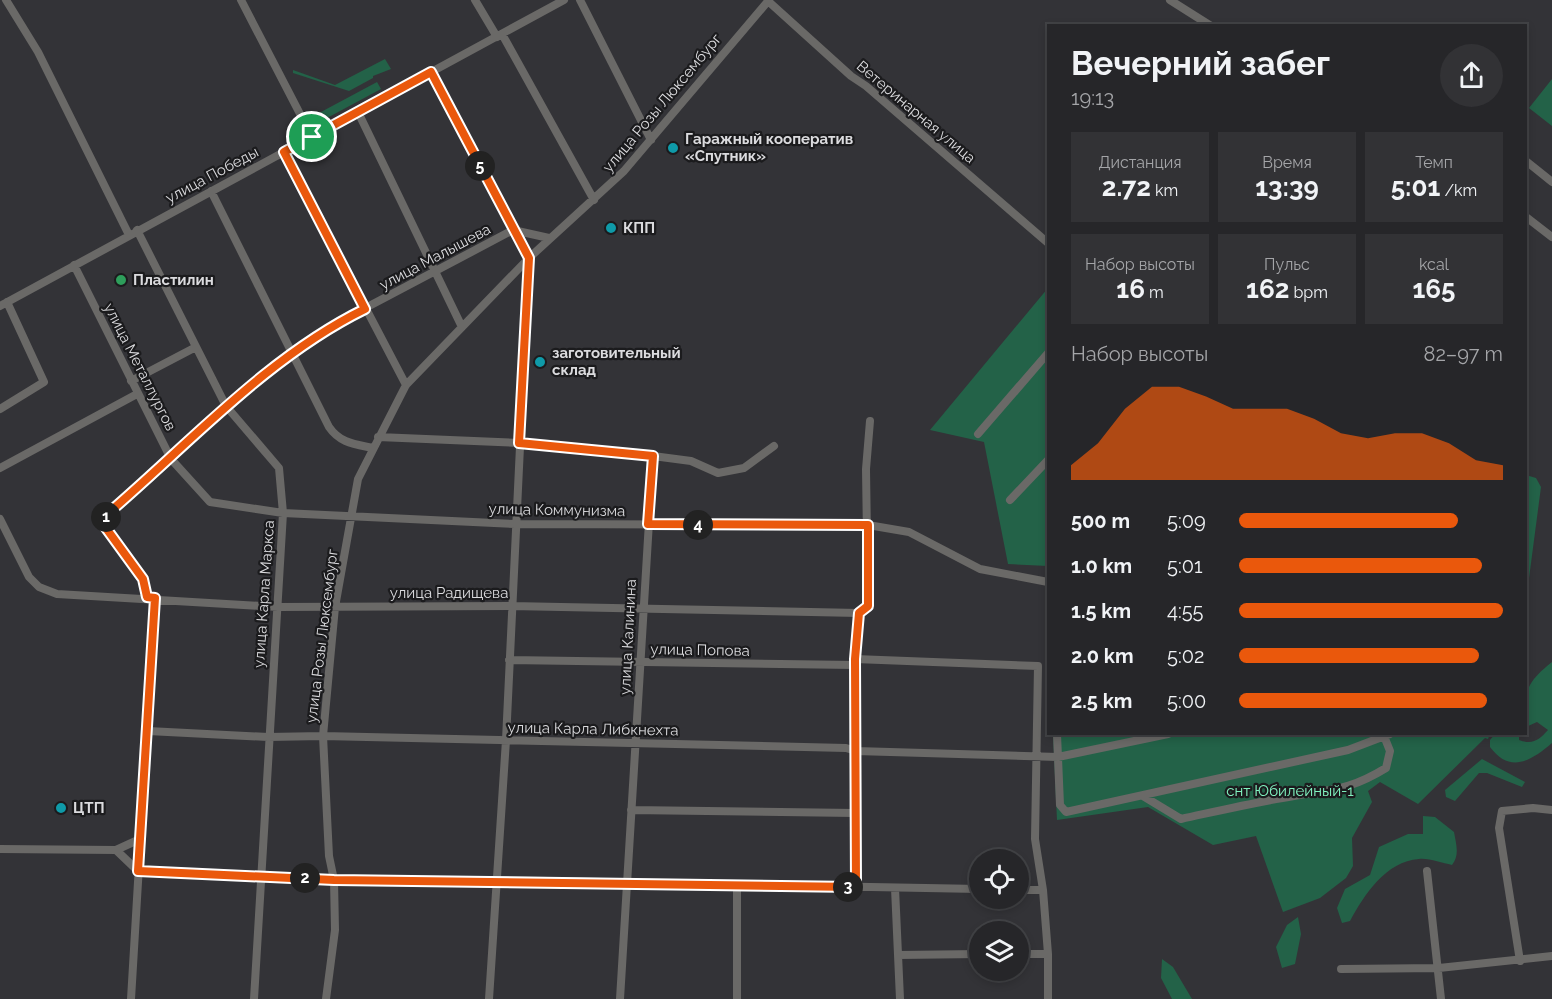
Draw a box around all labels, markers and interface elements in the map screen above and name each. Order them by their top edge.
street label: улица Розы Люксембург [599,30,725,176]
text: Вечерний забег [1071,44,1330,83]
button: share [1440,44,1503,107]
street label: Ветеринарная улица [853,57,979,167]
text: 19:13 [1071,86,1114,110]
pin [286,111,337,162]
icon: arrive [295,120,328,153]
place label: Гаражный кооператив «Спутник» [685,130,853,165]
marker: Гаражный кооператив «Спутник» [666,141,680,155]
street label: улица Победы [162,143,262,207]
pin: 5 [465,151,495,181]
text: Дистанция [1099,153,1181,172]
text: Время [1262,153,1312,172]
text: Темп [1415,153,1453,172]
text: 5 [476,156,484,175]
text: 2.72 [1102,172,1151,202]
text: 13:39 [1255,172,1319,202]
text: 5:01 [1391,172,1440,202]
text: km [1151,181,1178,200]
text: /km [1440,181,1477,200]
place label: КПП [623,219,655,237]
street label: улица Малышева [376,220,494,294]
marker: КПП [604,221,618,235]
text: Набор высоты [1085,255,1195,274]
text: Пульс [1264,255,1310,274]
text: kcal [1419,255,1449,274]
place label: Пластилин [133,271,214,289]
marker: Пластилин [114,273,128,287]
text: 16 [1116,274,1145,304]
text: 162 [1246,274,1289,304]
text: 165 [1412,274,1456,304]
text: m [1145,283,1164,302]
text: bpm [1289,283,1328,302]
street label: улица Металлургов [100,300,180,434]
text: Набор высоты [1071,342,1208,366]
text: 82–97 m [1424,342,1503,366]
place label: заготовительный склад [552,344,681,379]
marker: заготовительный склад [533,355,547,369]
street label: улица Коммунизма [489,500,625,520]
pin: 1 [91,502,121,532]
text: 1 [102,507,110,526]
text: 500 m [1071,509,1130,533]
text: 5:09 [1167,509,1206,533]
pin: 4 [683,510,713,540]
text: 4 [693,515,703,534]
street label: улица Карла Маркса [250,520,278,668]
street label: улица Розы Люксембург [302,548,342,724]
text: 1.0 km [1071,554,1132,578]
text: 5:01 [1167,554,1202,578]
street label: улица Калинина [616,579,640,695]
street label: улица Радищева [390,584,508,602]
text: 1.5 km [1071,599,1131,623]
text: 4:55 [1167,599,1203,623]
street label: улица Попова [650,640,750,660]
text: 2.0 km [1071,644,1134,668]
text: 5:02 [1167,644,1204,668]
text: 2.5 km [1071,689,1132,713]
text: 5:00 [1167,689,1206,713]
street label: улица Карла Либкнехта [507,719,679,739]
park label: снт Юбилейный-1 [1226,782,1354,800]
place label: ЦТП [73,799,105,817]
marker: ЦТП [54,801,68,815]
map controls [969,849,1029,981]
button: locate [969,849,1029,909]
pin: 2 [290,863,320,893]
text: 2 [300,868,310,887]
pin: 3 [833,872,863,902]
text: 3 [844,877,852,896]
button: layers [969,921,1029,981]

